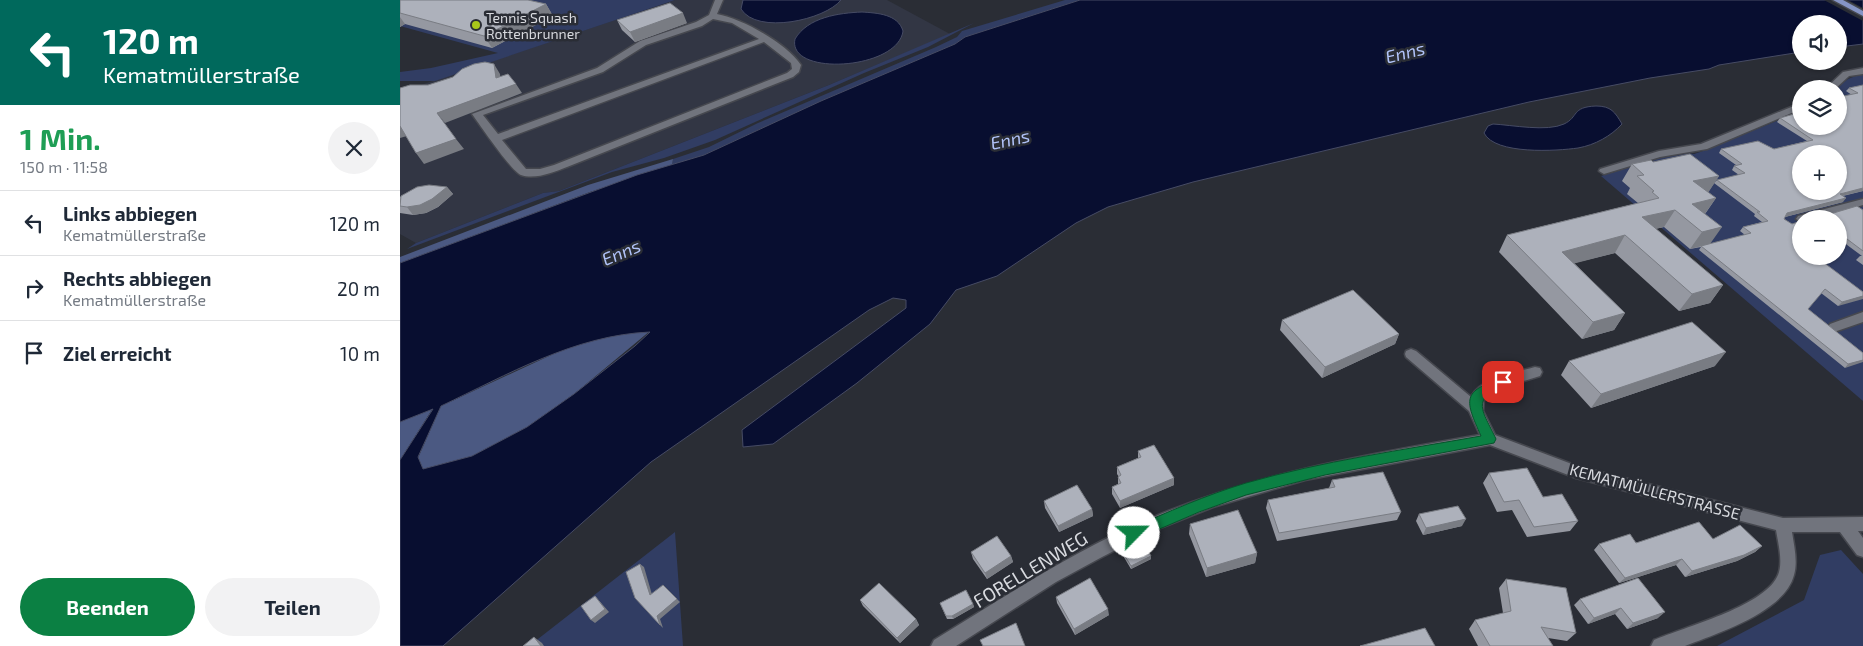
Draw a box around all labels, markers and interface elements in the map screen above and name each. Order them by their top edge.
place label: Tennis Squash Rottenbrunner [486,9,580,42]
map controls [1792,15,1847,265]
button: sound [1792,15,1847,70]
text: 120 m [103,19,199,61]
marker: Tennis Squash Rottenbrunner [470,19,482,31]
icon: left [20,20,85,85]
water label: Enns [1383,36,1427,68]
text: Kematmüllerstraße [103,61,300,87]
button: layers [1792,80,1847,135]
text: 1 Min. [20,120,101,156]
button: close [328,122,380,174]
water label: Enns [988,124,1032,154]
button: + [1792,145,1847,200]
text: 150 m · 11:58 [20,157,108,176]
text: Links abbiegen [63,202,197,225]
icon: left [20,209,48,237]
button: − [1792,210,1847,265]
text: 120 m [329,212,380,235]
text: Kematmüllerstraße [63,225,206,244]
water label: Enns [598,234,644,270]
text: Rechts abbiegen [63,267,211,290]
icon: right [20,274,48,302]
text: 20 m [337,277,380,300]
text: Kematmüllerstraße [63,290,206,309]
icon: arrive [20,339,48,367]
text: Ziel erreicht [63,342,172,365]
text: 10 m [340,342,380,365]
pin [1482,361,1524,403]
icon: arrive [1489,368,1517,396]
street label: KEMATMÜLLERSTRASSE [1568,459,1742,523]
position arrow [1107,506,1159,558]
street label: FORELLENWEG [969,526,1091,612]
button: Beenden [20,578,195,636]
button: Teilen [205,578,380,636]

